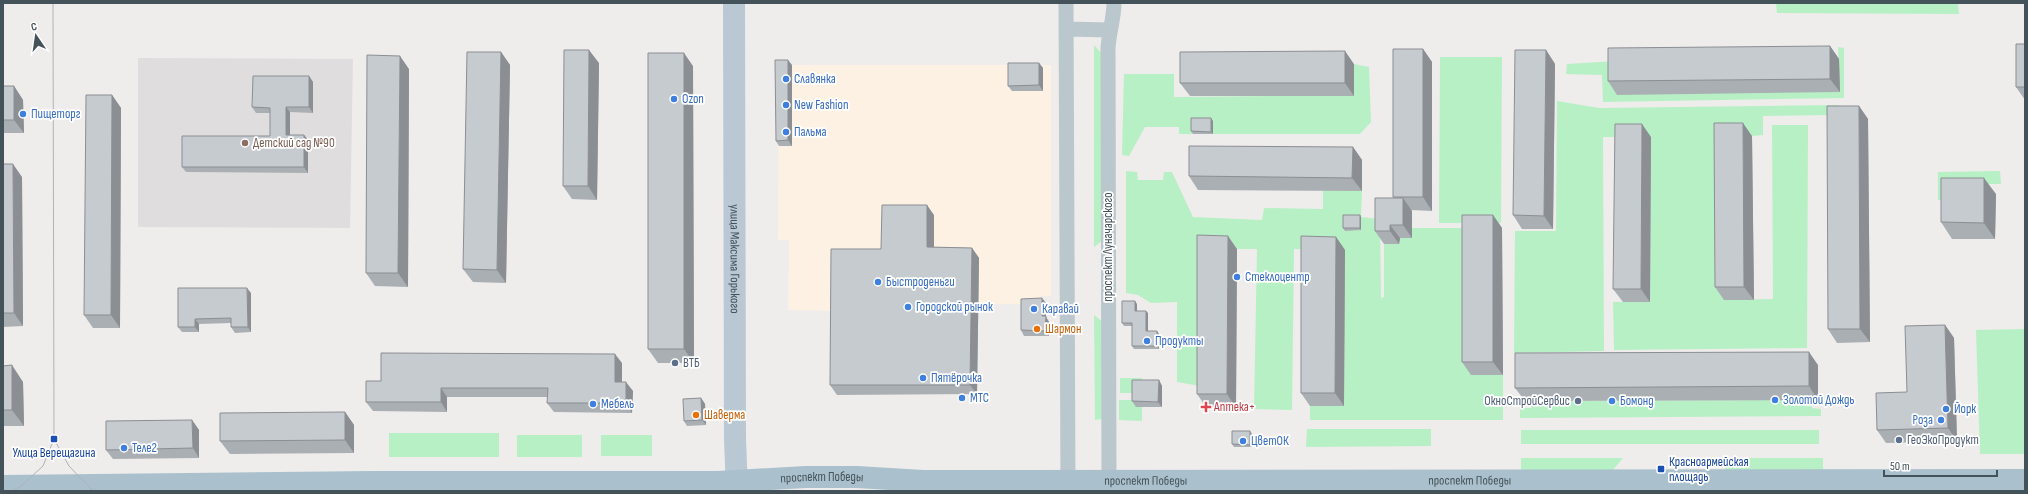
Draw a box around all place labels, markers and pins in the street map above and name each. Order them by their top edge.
place label: Славянка [794,71,836,87]
marker: Славянка [781,74,791,84]
place label: Ozon [682,91,704,107]
marker: Ozon [669,94,679,104]
place label: New Fashion [794,97,848,113]
marker: New Fashion [781,100,791,110]
place label: Пищеторг [31,106,81,122]
marker: Пищеторг [18,109,28,119]
place label: Пальма [794,124,827,140]
marker: Пальма [781,127,791,137]
place label: Детский сад №90 [253,135,335,151]
marker: Детский сад №90 [240,138,250,148]
place label: Стеклоцентр [1245,269,1310,285]
marker: Стеклоцентр [1232,272,1242,282]
place label: Быстроденьги [886,274,955,290]
marker: Быстроденьги [873,277,883,287]
place label: Городской рынок [916,299,993,315]
place label: Каравай [1042,301,1079,317]
marker: Городской рынок [903,302,913,312]
marker: Каравай [1029,304,1039,314]
place label: Шармон [1045,321,1081,337]
marker: Шармон [1032,324,1042,334]
place label: Продукты [1155,333,1203,349]
marker: Продукты [1142,336,1152,346]
place label: ВТБ [683,355,700,371]
marker: ВТБ [670,358,680,368]
place label: Пятёрочка [931,370,982,386]
marker: Пятёрочка [918,373,928,383]
place label: МТС [970,390,989,406]
place label: Золотой Дождь [1783,392,1854,408]
marker: МТС [957,393,967,403]
place label: ОкноСтройСервис [1484,393,1570,409]
place label: Бомонд [1620,393,1654,409]
marker: Золотой Дождь [1770,395,1780,405]
place label: Мебель [601,396,634,412]
marker: ОкноСтройСервис [1573,396,1583,406]
marker: Бомонд [1607,396,1617,406]
marker: Мебель [588,399,598,409]
place label: Аптека+ [1213,399,1255,415]
place label: Йорк [1954,401,1976,417]
marker: Аптека+ [1201,402,1211,412]
marker: Йорк [1941,404,1951,414]
place label: Шаверма [704,407,745,423]
marker: Шаверма [691,410,701,420]
place label: Роза [1913,412,1933,428]
marker: Роза [1936,415,1946,425]
place label: ГеоЭкоПродукт [1907,432,1979,448]
place label: ЦветОК [1251,433,1289,449]
marker: Улица Верещагина [49,434,59,444]
marker: ГеоЭкоПродукт [1894,435,1904,445]
marker: ЦветОК [1238,436,1248,446]
place label: Теле2 [132,440,157,456]
marker: Теле2 [119,443,129,453]
place label: Улица Верещагина [13,445,95,461]
place label: Красноармейская площадь [1669,454,1749,485]
marker: Красноармейская площадь [1656,464,1666,474]

